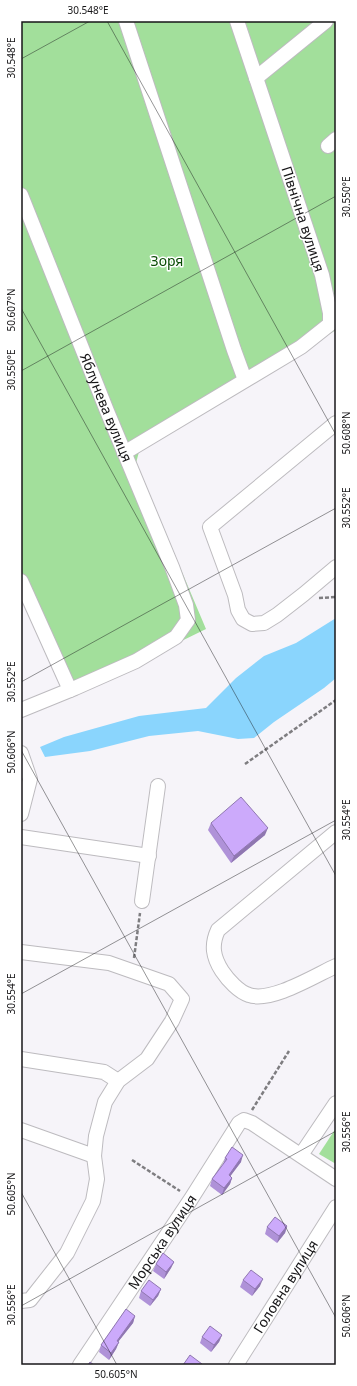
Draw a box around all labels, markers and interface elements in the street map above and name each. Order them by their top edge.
text: 30.548°E [67,3,109,17]
text: 30.548°E [4,37,18,79]
street label: Північна вулиця [277,164,330,274]
text: 30.550°E [339,176,353,218]
park label: Зоря [151,251,183,270]
text: 50.607°N [4,288,18,332]
text: 30.550°E [4,349,18,391]
street label: Яблунева вулиця [76,350,137,465]
text: 50.608°N [339,411,353,455]
text: 30.552°E [339,487,353,529]
text: 30.552°E [4,661,18,703]
text: 50.606°N [4,730,18,774]
text: 30.554°E [339,799,353,841]
text: 30.554°E [4,973,18,1015]
text: 30.556°E [339,1111,353,1153]
text: 50.605°N [4,1172,18,1216]
street label: Морська вулиця [123,1190,200,1293]
street label: Головна вулиця [249,1236,322,1337]
text: 30.556°E [4,1284,18,1326]
text: 50.606°N [339,1294,353,1338]
text: 50.605°N [94,1367,138,1381]

